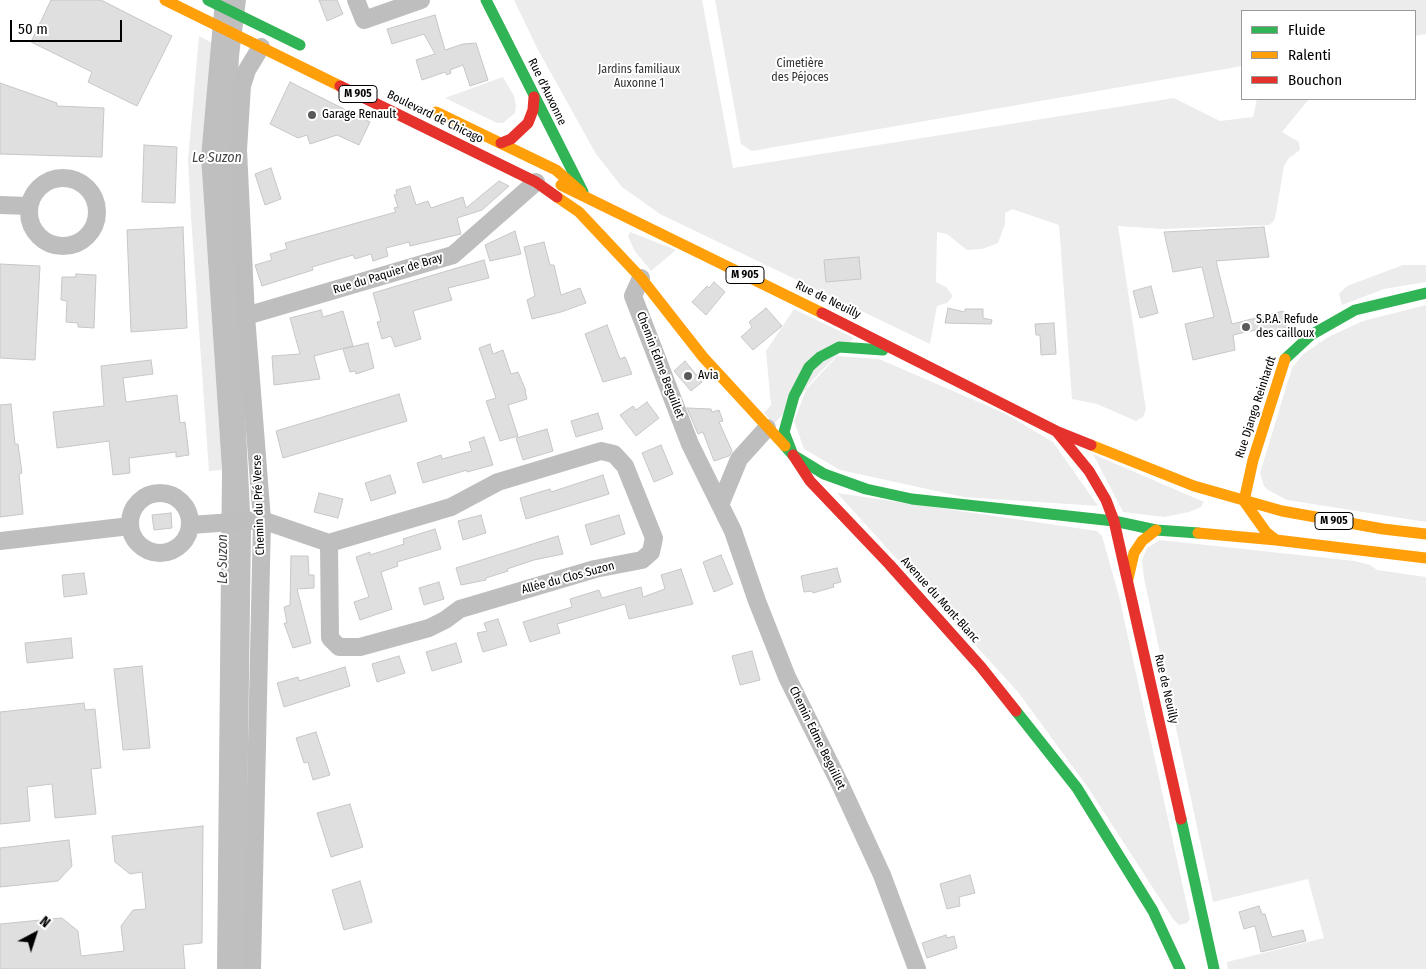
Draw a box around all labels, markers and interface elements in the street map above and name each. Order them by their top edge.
scale bar [12,10,125,42]
legend [1241,10,1416,100]
text: 50 m [18,20,48,38]
text: Fluide [1288,21,1325,39]
text: Ralenti [1288,46,1331,64]
street label: Rue d'Auxonne [525,56,569,128]
park label: Cimetière des Péjoces [771,57,829,85]
park label: Jardins familiaux Auxonne 1 [598,63,680,91]
text: Bouchon [1288,71,1342,89]
road number: M 905 [339,86,377,102]
street label: Boulevard de Chicago [385,87,485,147]
place label: Garage Renault [322,108,396,122]
marker: Garage Renault [306,109,318,121]
water label: Le Suzon [192,150,242,166]
street label: Rue du Paquier de Bray [331,250,445,298]
road number: M 905 [726,266,764,284]
street label: Rue de Neuilly [793,278,863,322]
street label: Chemin Edme Beguillet [633,310,687,420]
place label: S.P.A. Refude des cailloux [1256,313,1318,341]
marker: S.P.A. Refude des cailloux [1240,321,1252,333]
street label: Rue Django Reinhardt [1233,354,1279,460]
place label: Avia [698,369,719,383]
marker: Avia [682,370,694,382]
street label: Chemin du Pré Verse [250,454,268,556]
road number: M 905 [1315,512,1353,530]
water label: Le Suzon [215,534,231,584]
street label: Avenue du Mont-Blanc [898,554,982,646]
street label: Allée du Clos Suzon [520,559,616,597]
street label: Rue de Neuilly [1151,653,1181,725]
street label: Chemin Edme Beguillet [786,684,848,792]
north arrow [10,909,60,959]
text: N [36,913,54,931]

